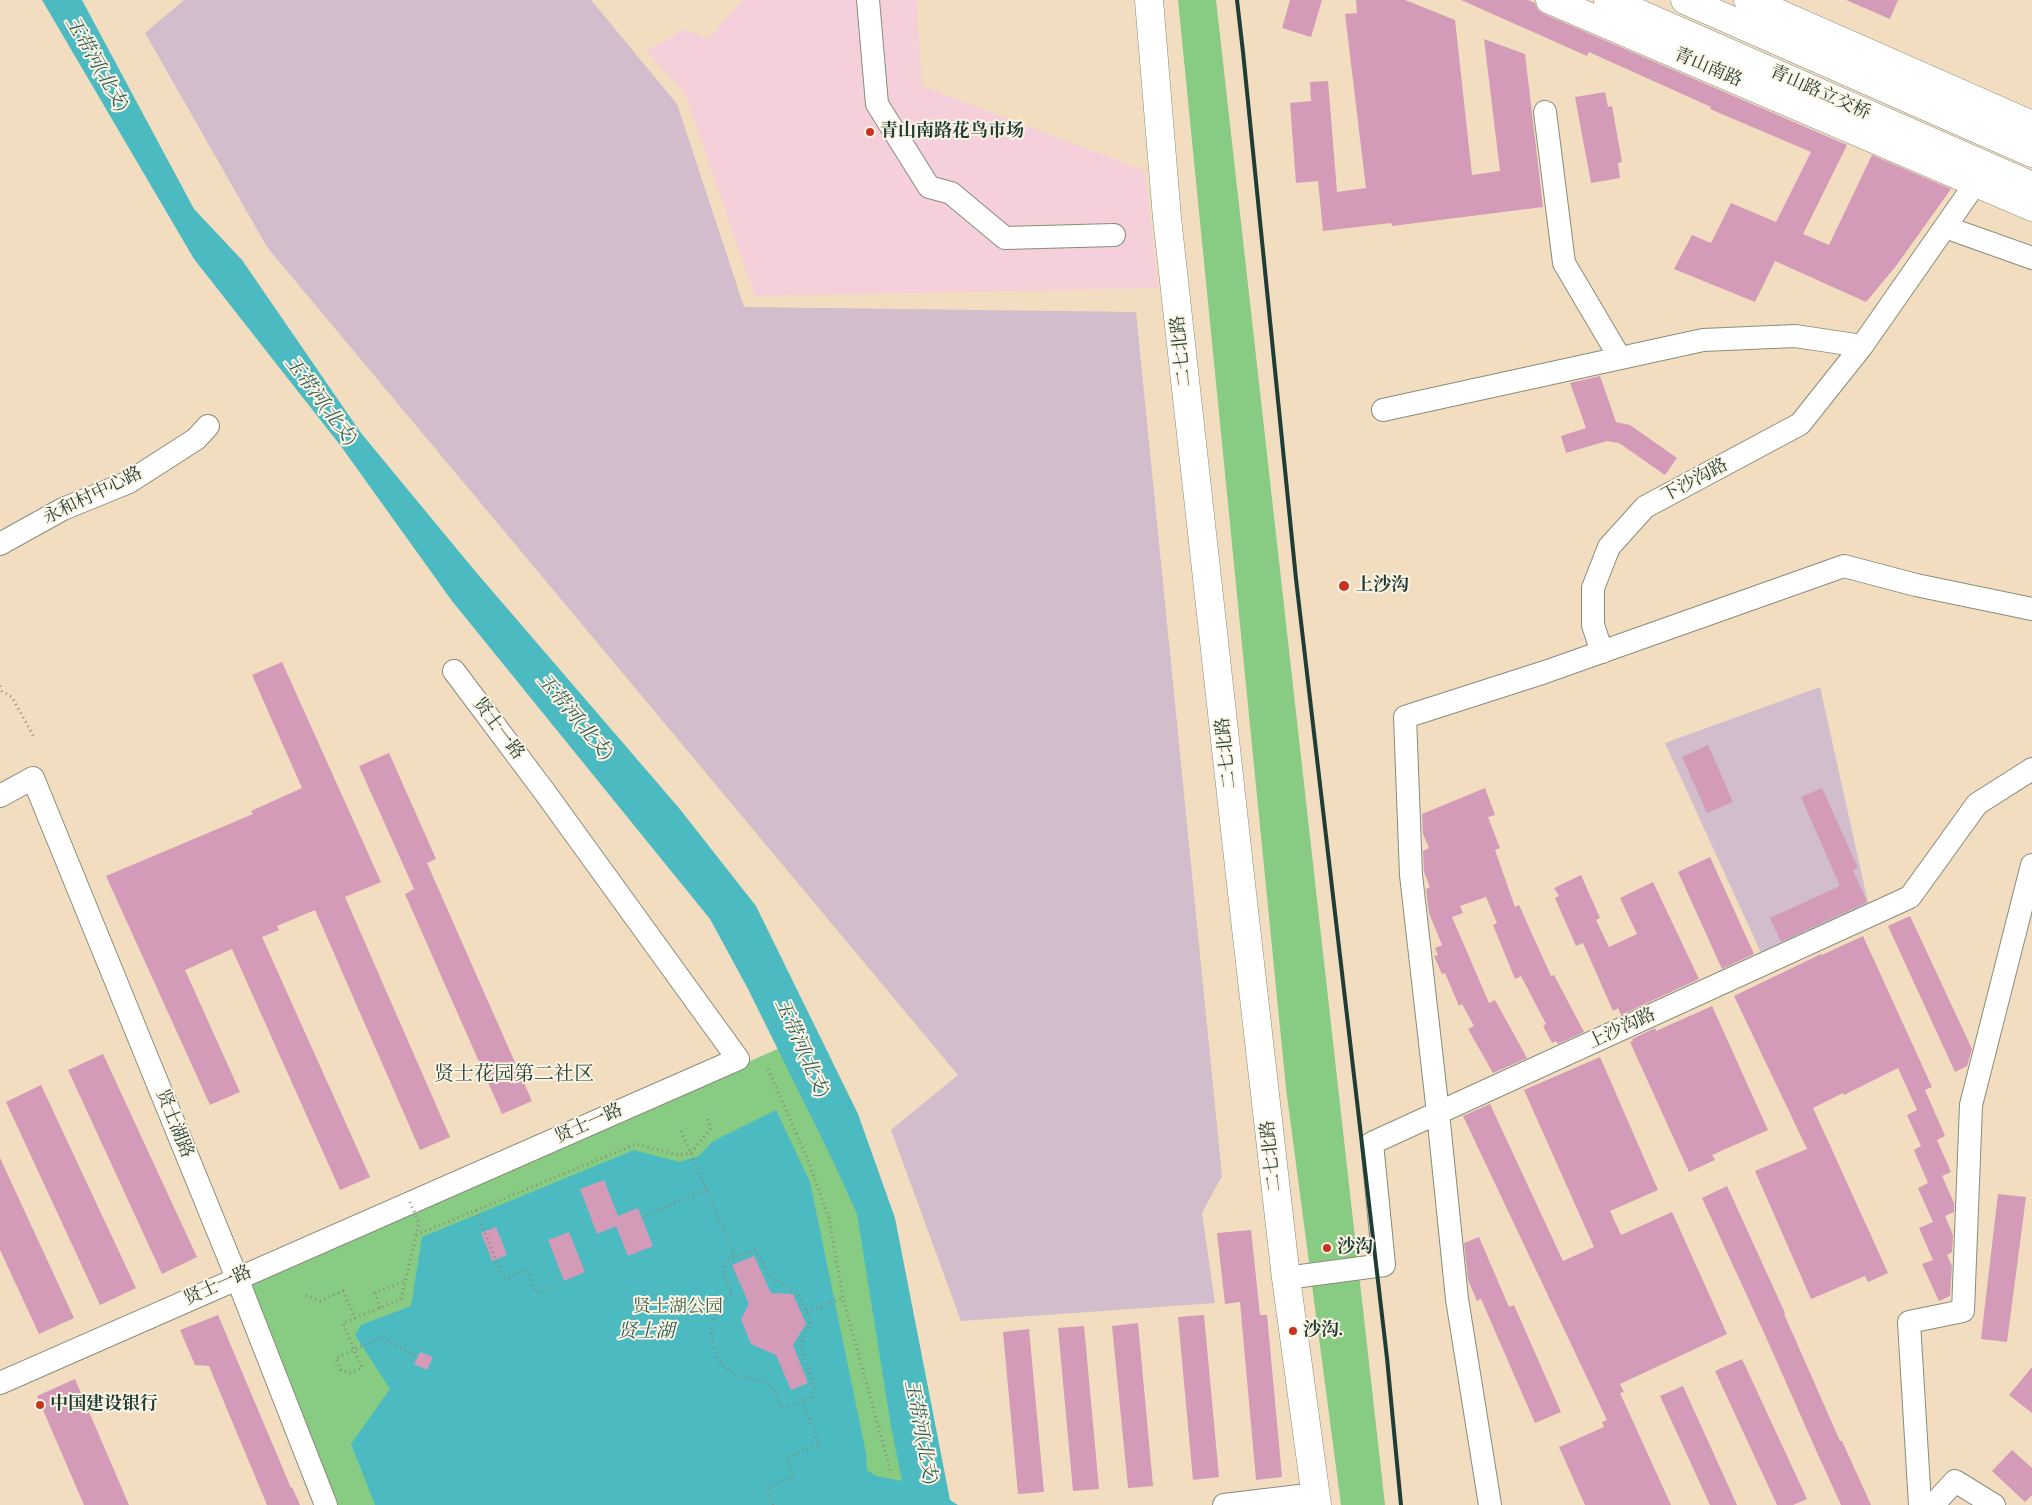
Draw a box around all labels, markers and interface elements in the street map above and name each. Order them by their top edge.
water label: 玉带河(北支) [60,13,132,115]
street label: 青山南路 [1671,44,1745,92]
street label: 青山路立交桥 [1766,61,1874,125]
place label: 青山南路花鸟市场 [880,121,1024,143]
marker: 青山南路花鸟市场 [864,126,876,138]
street label: 二七北路 [1167,314,1197,388]
water label: 玉带河(北支) [279,352,361,450]
street label: 下沙沟路 [1658,455,1732,507]
street label: 永和村中心路 [40,463,146,529]
place label: 上沙沟 [1355,575,1409,597]
marker: 上沙沟 [1337,579,1351,593]
water label: 玉带河(北支) [531,669,617,765]
street label: 贤士一路 [468,694,528,764]
street label: 二七北路 [1212,716,1242,790]
water label: 玉带河(北支) [769,995,833,1101]
street label: 上沙沟路 [1585,1004,1659,1054]
district label: 贤士花园第二社区 [434,1063,594,1087]
street label: 贤士湖路 [151,1087,197,1161]
street label: 贤士一路 [552,1099,626,1149]
street label: 二七北路 [1257,1119,1287,1193]
place label: 沙沟 [1337,1237,1373,1259]
marker: 沙沟 [1321,1242,1333,1254]
street label: 贤士一路 [181,1261,255,1311]
park label: 贤士湖公园 [633,1297,723,1319]
place label: 沙沟. [1303,1320,1342,1342]
water label: 贤士湖 [618,1321,674,1343]
marker: 沙沟. [1287,1325,1299,1337]
water label: 玉带河(北支) [899,1378,941,1486]
place label: 中国建设银行 [50,1394,158,1416]
marker: 中国建设银行 [34,1399,46,1411]

